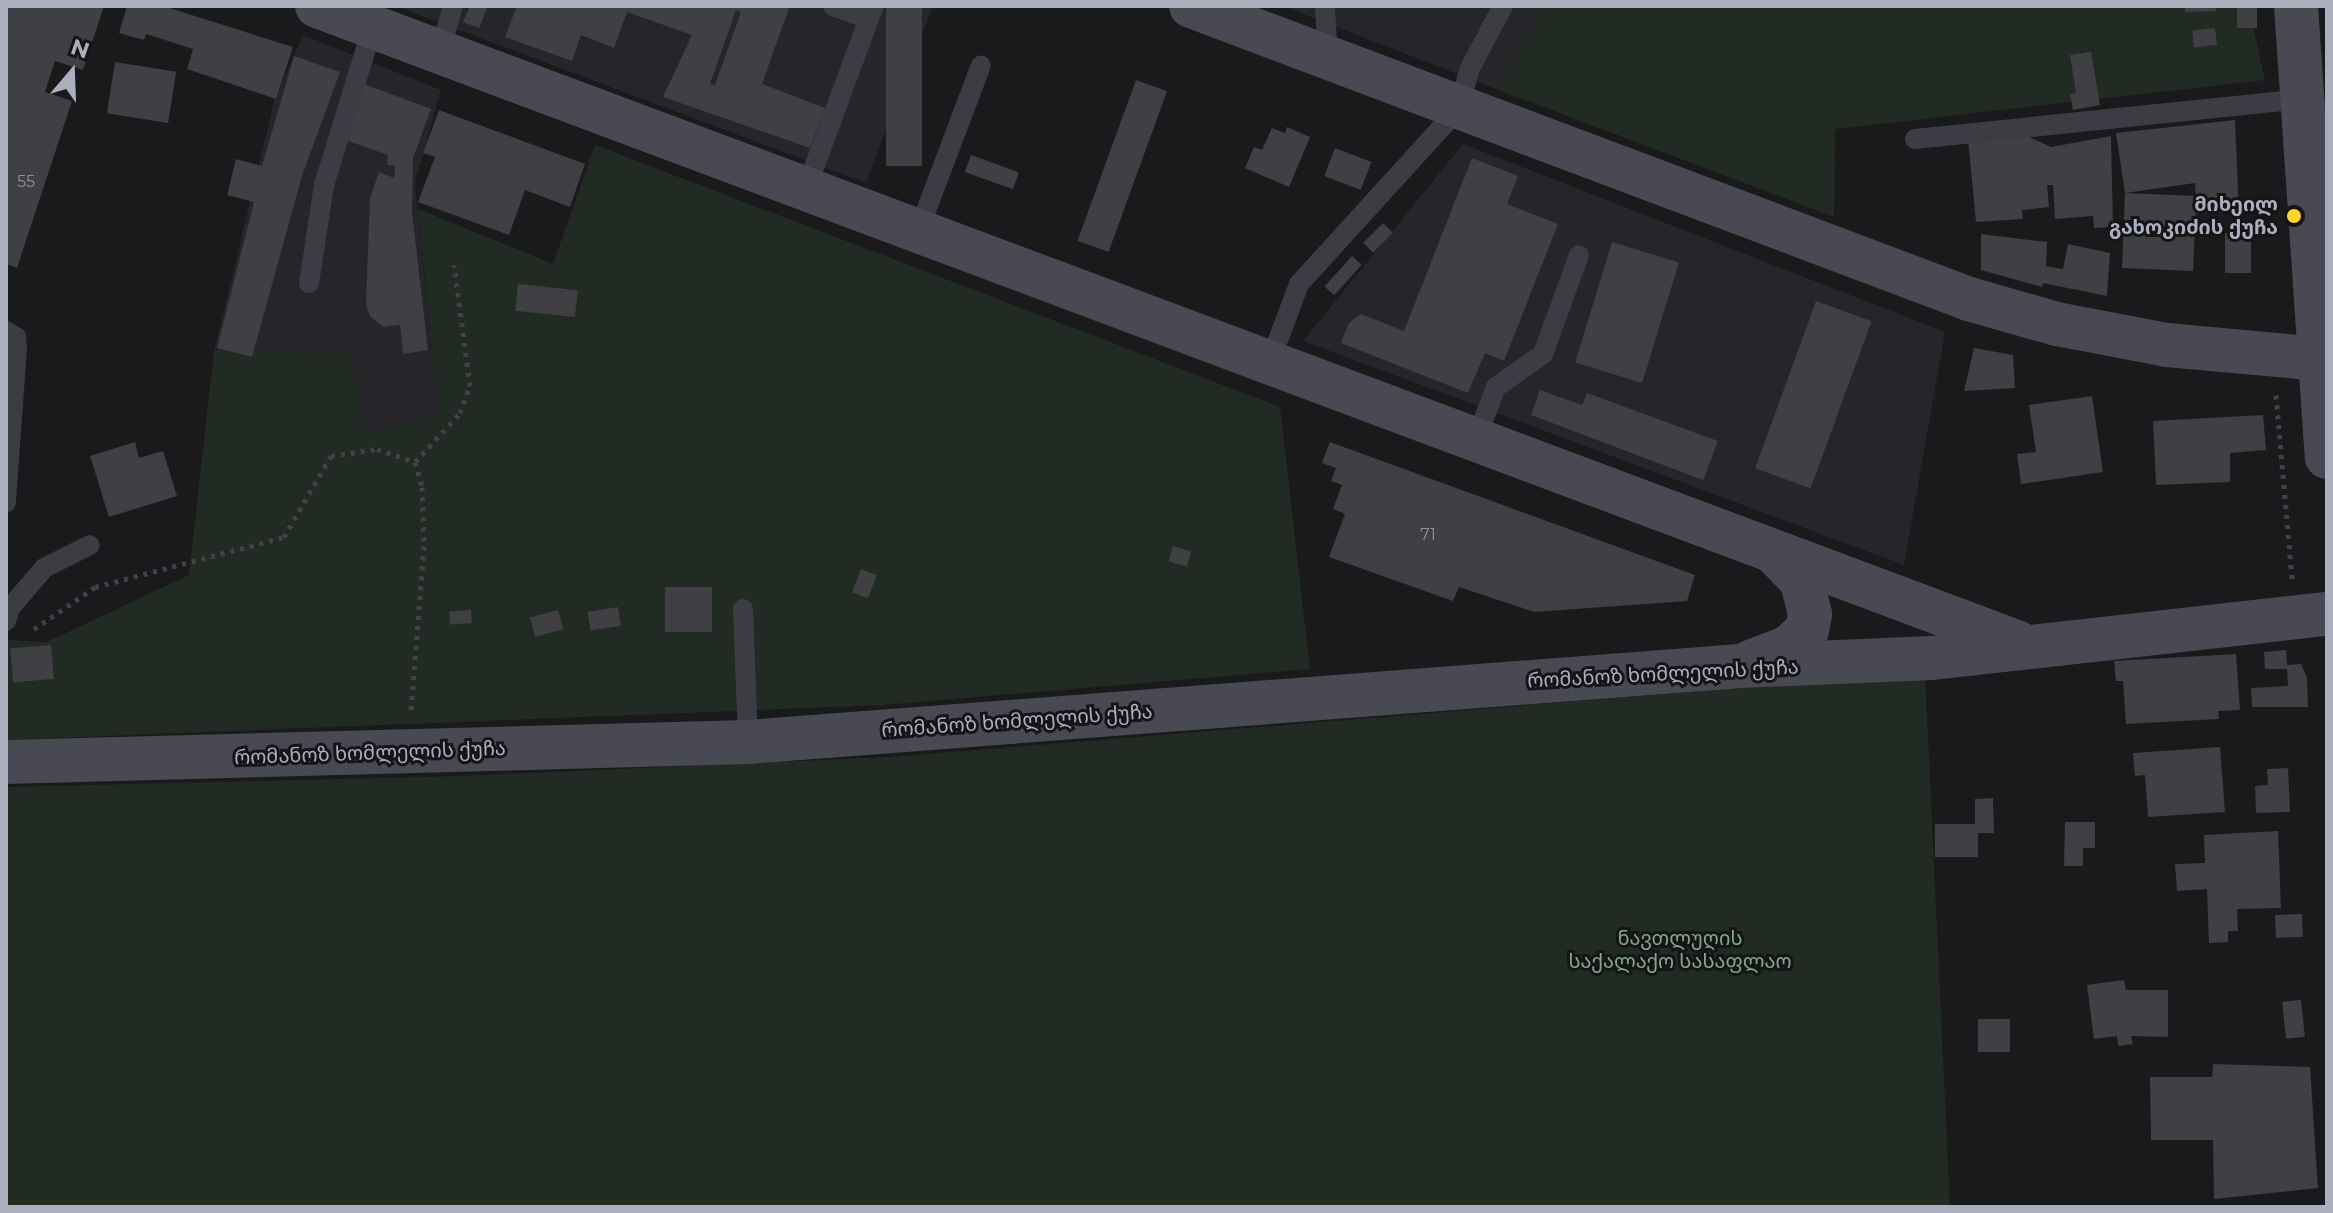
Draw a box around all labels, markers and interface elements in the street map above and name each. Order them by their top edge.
north arrow [32,32,112,112]
text: N [67,33,93,64]
house number: 55 [17,172,35,192]
place label: მიხეილ გახოკიძის ქუჩა [2109,192,2278,239]
marker: მიხეილ გახოკიძის ქუჩა [2285,207,2303,225]
house number: 71 [1420,525,1436,545]
street label: რომანოზ ხომლელის ქუჩა [1527,655,1799,693]
street label: რომანოზ ხომლელის ქუჩა [881,700,1153,742]
street label: რომანოზ ხომლელის ქუჩა [234,736,506,770]
park label: ნავთლუღის საქალაქო სასაფლაო [1568,927,1792,974]

